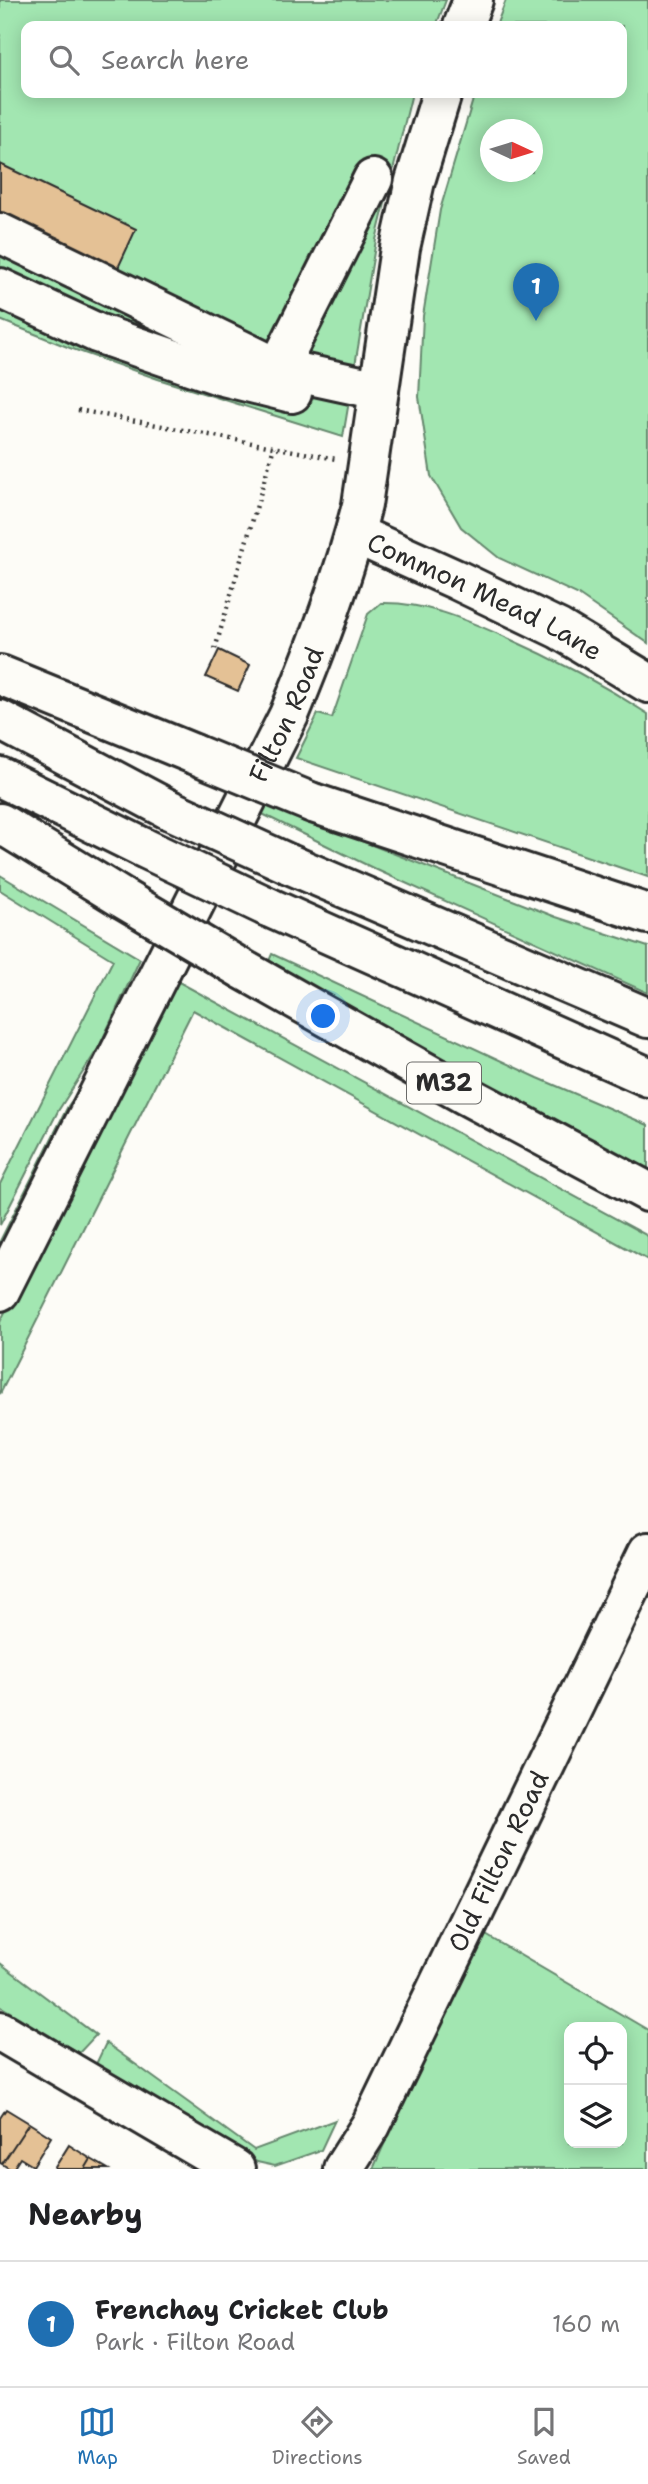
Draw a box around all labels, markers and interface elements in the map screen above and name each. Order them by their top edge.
search box [21,21,627,98]
icon: search [45,41,83,79]
text: Search here [101,42,250,77]
north arrow [480,119,543,182]
pin: 1 [513,263,559,321]
street label: Common Mead Lane [362,524,609,668]
street label: Filton Road [240,641,332,788]
your location [306,999,340,1033]
road number: M32 [407,1063,481,1104]
street label: Old Filton Road [439,1765,557,1958]
map controls [564,2022,627,2148]
button: locate [564,2022,627,2085]
button: layers [564,2085,627,2148]
text: Nearby [28,2194,143,2235]
text: Frenchay Cricket Club [95,2292,389,2327]
text: 1 [46,2309,56,2339]
text: 160 m [552,2309,620,2339]
text: Park · Filton Road [95,2327,295,2357]
tab: Map [77,2403,118,2470]
tab: Directions [272,2403,363,2470]
tab: Saved [517,2403,571,2470]

